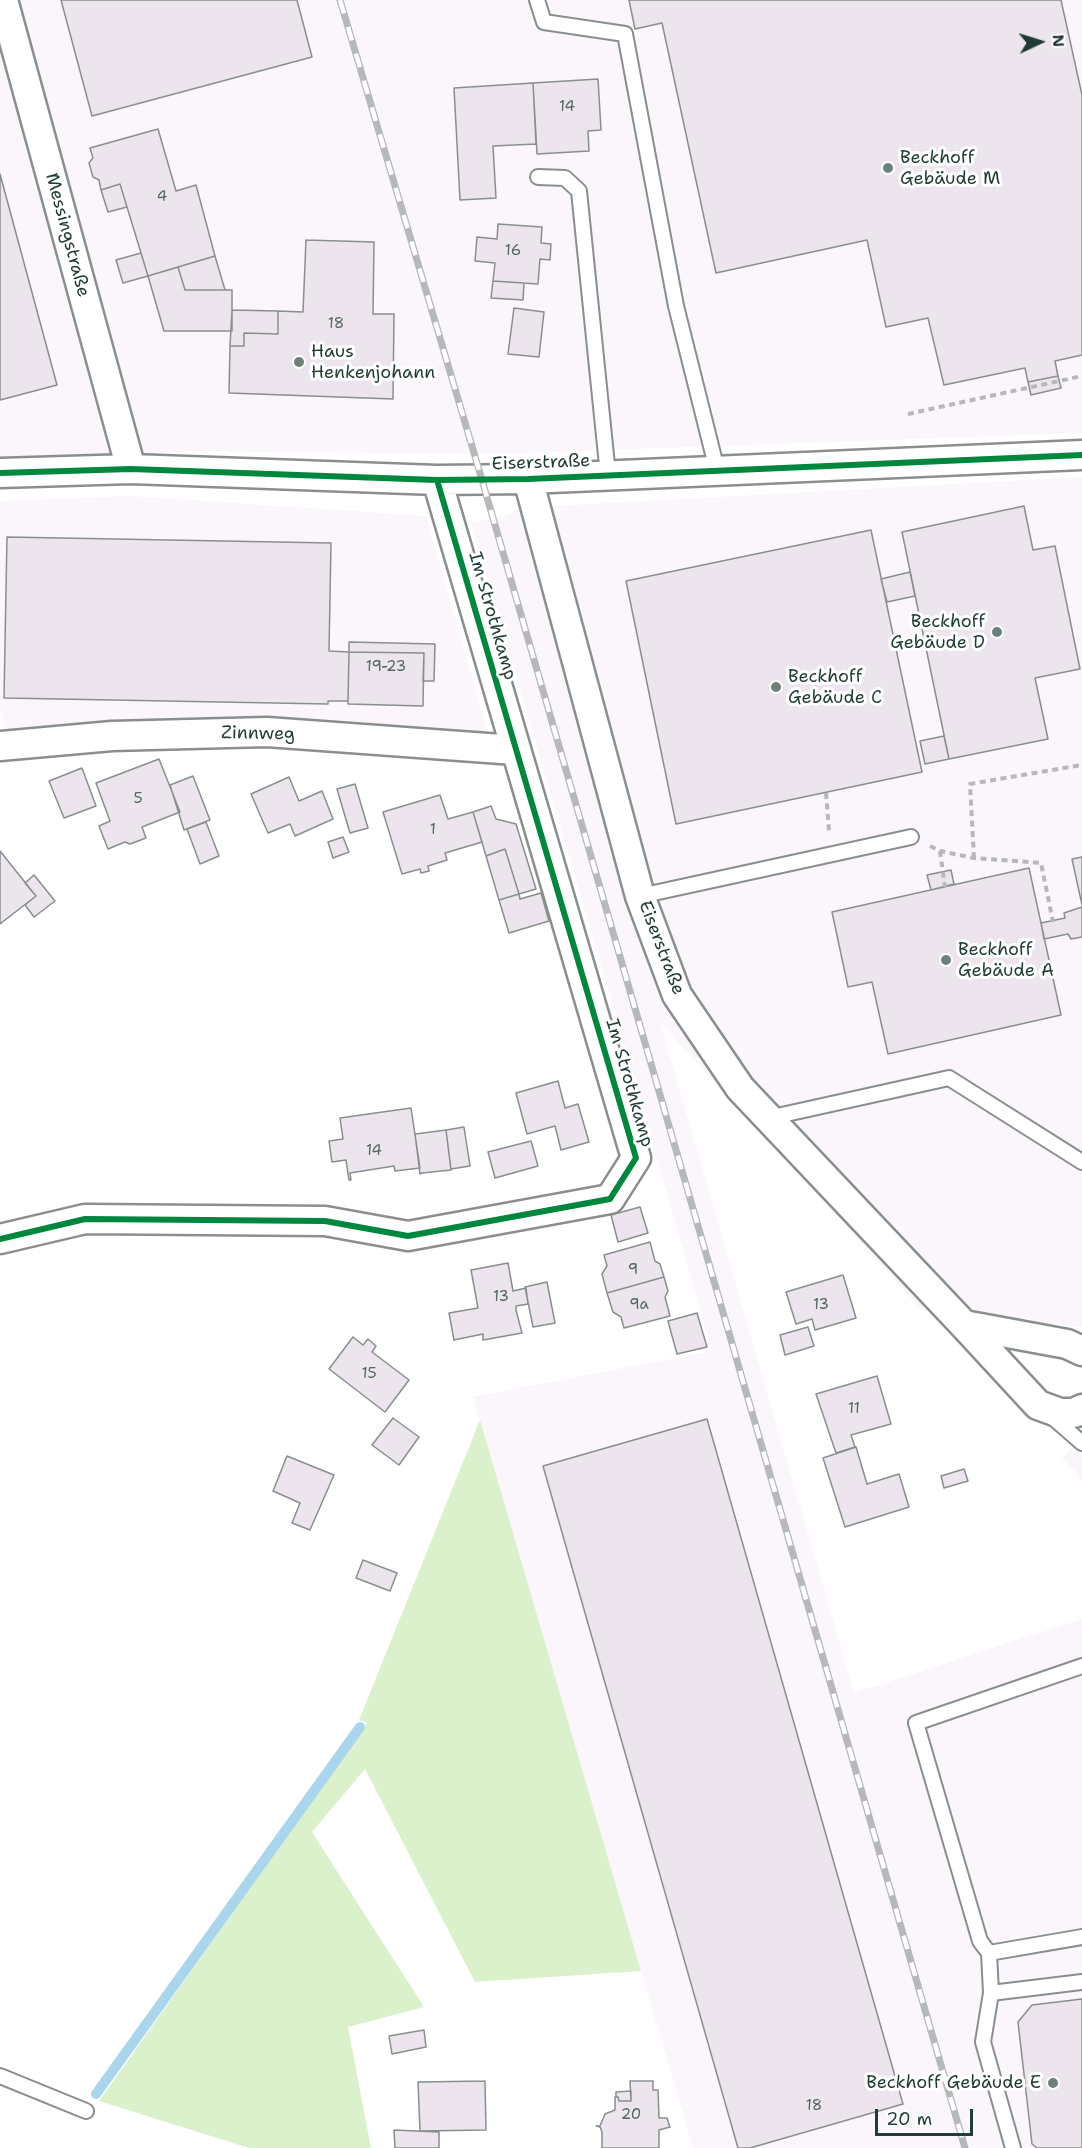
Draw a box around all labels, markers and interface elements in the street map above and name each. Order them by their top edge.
north arrow [1010,12,1070,72]
text: N [1048,34,1069,48]
house number: 14 [559,98,575,116]
place label: Beckhoff Gebäude M [900,147,1000,190]
marker: Beckhoff Gebäude M [881,161,895,175]
street label: Messingstraße [40,171,94,299]
house number: 4 [157,188,167,206]
house number: 16 [505,242,521,260]
house number: 18 [328,315,344,333]
place label: Haus Henkenjohann [311,341,435,384]
marker: Haus Henkenjohann [292,355,306,369]
street label: Eiserstraße [491,450,591,476]
street label: Im Strothkamp [463,549,521,683]
place label: Beckhoff Gebäude D [890,611,985,654]
marker: Beckhoff Gebäude D [990,625,1004,639]
house number: 19-23 [366,658,406,676]
place label: Beckhoff Gebäude C [788,666,882,708]
marker: Beckhoff Gebäude C [769,680,783,694]
street label: Zinnweg [221,723,295,745]
house number: 5 [133,790,143,808]
house number: 1 [430,821,436,839]
street label: Eiserstraße [633,898,689,998]
place label: Beckhoff Gebäude A [958,939,1054,982]
marker: Beckhoff Gebäude A [939,953,953,967]
street label: Im Strothkamp [600,1016,658,1150]
house number: 14 [366,1142,382,1160]
house number: 9 [628,1261,638,1279]
house number: 13 [493,1288,509,1306]
house number: 9a [629,1296,649,1314]
house number: 13 [813,1296,829,1314]
house number: 15 [361,1365,377,1383]
house number: 11 [848,1400,860,1418]
place label: Beckhoff Gebäude E [866,2072,1041,2094]
marker: Beckhoff Gebäude E [1046,2076,1060,2090]
house number: 18 [806,2097,822,2115]
scale bar [878,2097,976,2135]
house number: 20 [621,2106,641,2124]
text: 20 m [886,2107,932,2131]

